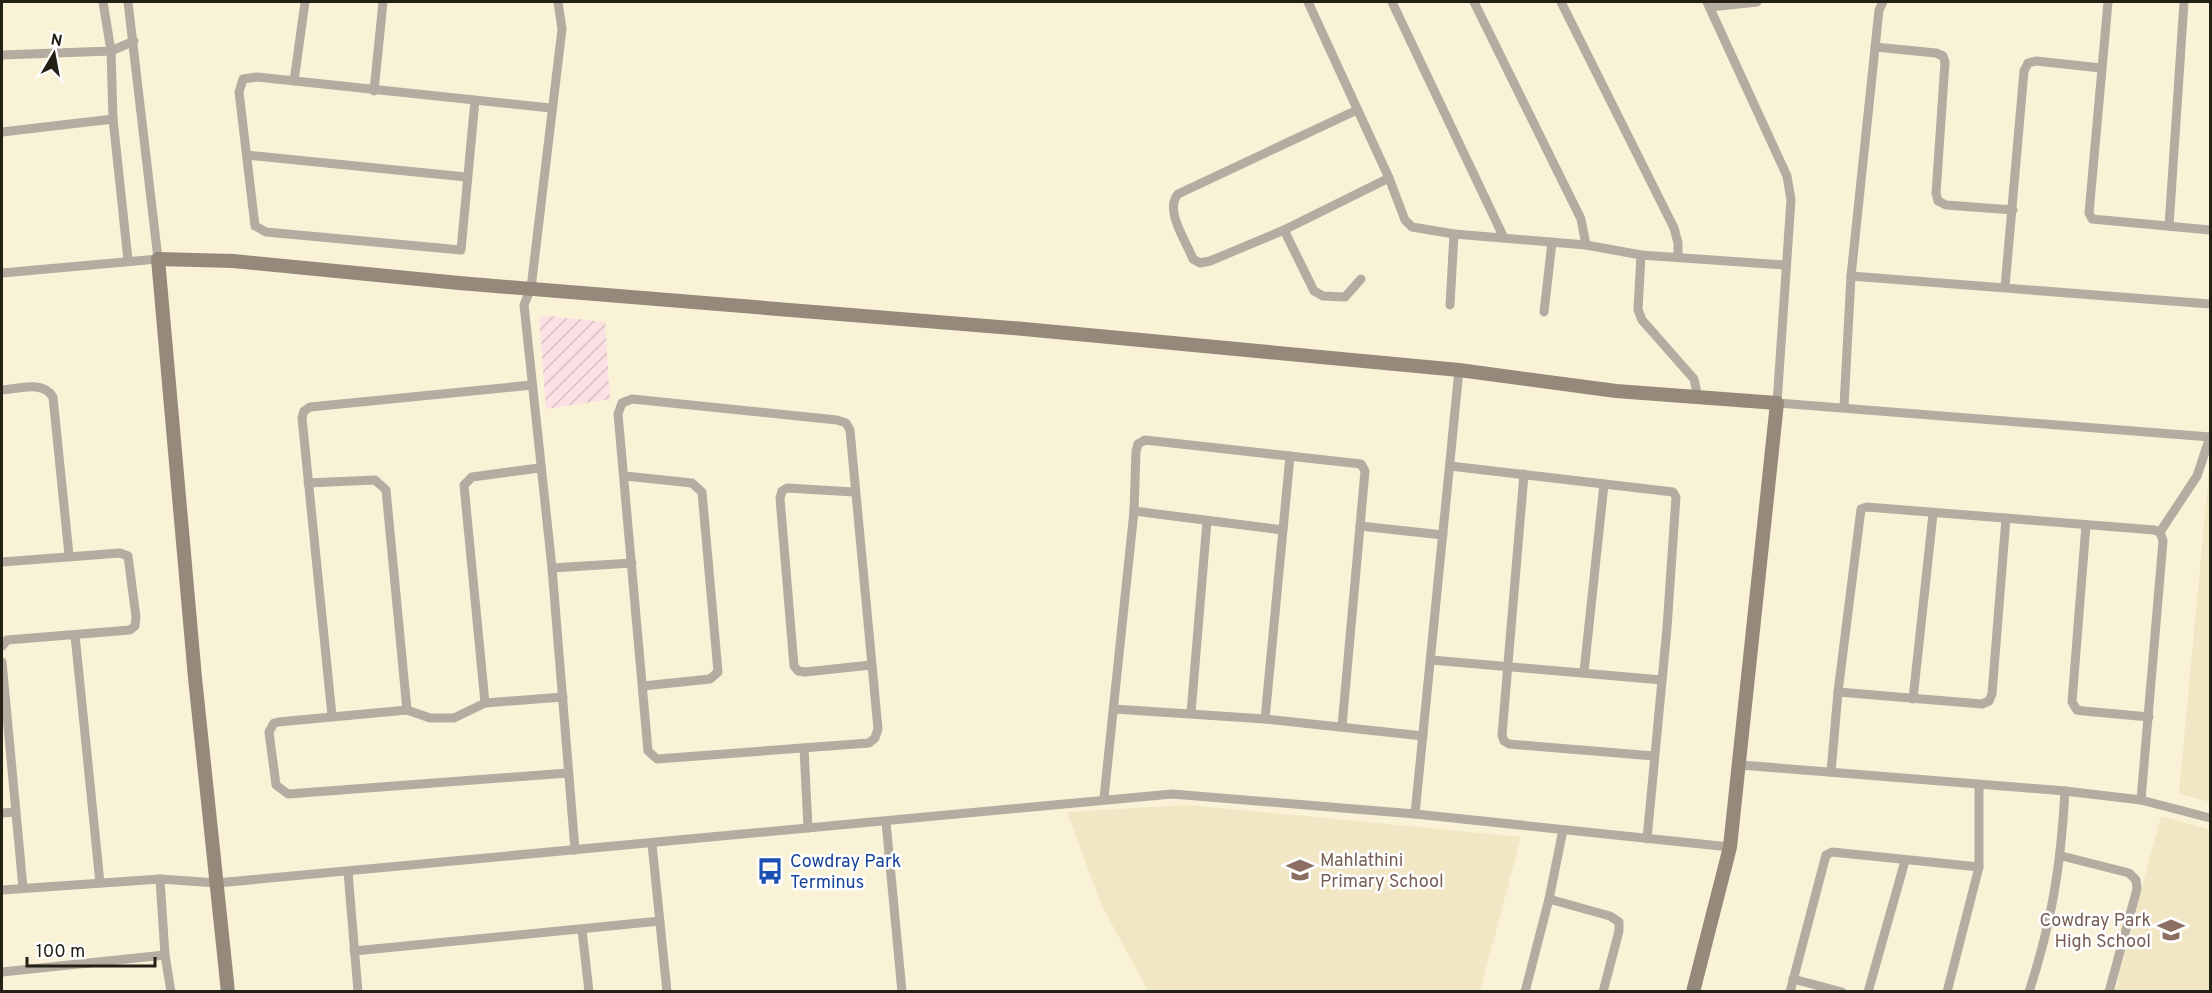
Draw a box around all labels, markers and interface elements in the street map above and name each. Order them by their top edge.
north arrow [24,24,84,84]
text: N [49,30,64,52]
place label: Mahlathini Primary School [1320,850,1444,894]
place label: Cowdray Park Terminus [790,851,901,895]
school or university icon: Mahlathini Primary School [1285,855,1315,885]
bus stop icon: Cowdray Park Terminus [755,856,785,886]
place label: Cowdray Park High School [2040,910,2151,954]
school or university icon: Cowdray Park High School [2156,915,2186,945]
scale bar [27,930,154,968]
text: 100 m [36,941,85,964]

